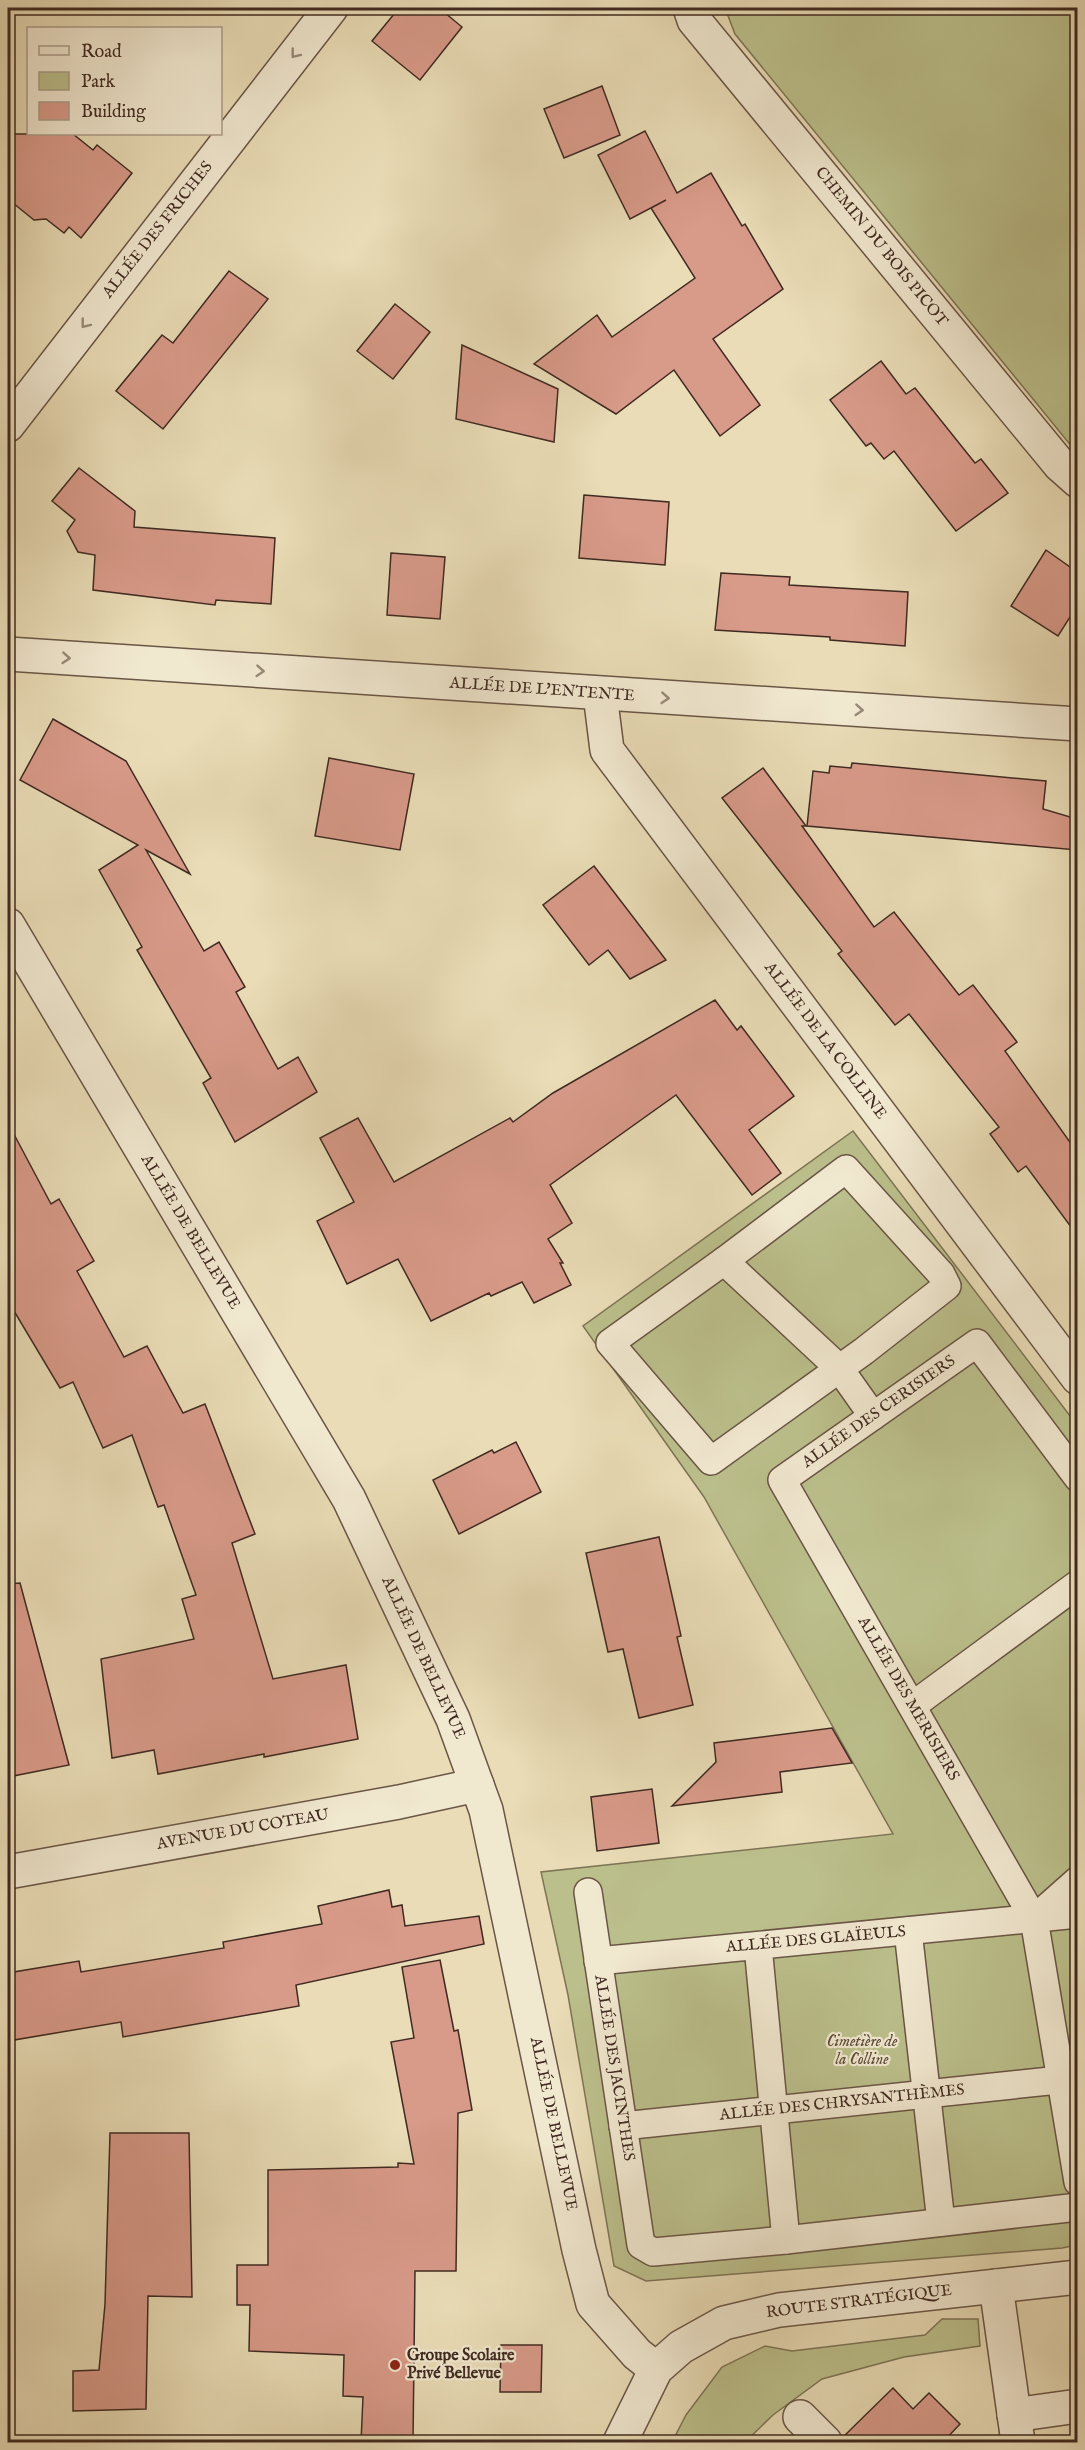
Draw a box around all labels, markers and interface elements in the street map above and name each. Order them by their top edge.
legend [27,27,222,135]
text: Road [81,41,122,64]
one-way arrow [291,47,302,58]
text: Park [81,71,116,94]
text: Building [81,101,146,124]
street label: ALLÉE DES FRICHES [96,156,218,303]
street label: CHEMIN DU BOIS PICOT [810,163,952,331]
one-way arrow [82,317,93,328]
one-way arrow [61,651,70,664]
one-way arrow [256,664,265,677]
street label: ALLÉE DE L'ENTENTE [448,671,635,706]
one-way arrow [660,691,669,704]
one-way arrow [855,704,864,717]
street label: ALLÉE DE LA COLLINE [759,957,892,1123]
street label: ALLÉE DE BELLEVUE [135,1149,246,1313]
street label: ALLÉE DES CERISIERS [796,1350,960,1473]
street label: ALLÉE DE BELLEVUE [376,1572,471,1742]
street label: ALLÉE DES MERISIERS [852,1611,965,1785]
street label: AVENUE DU COTEAU [154,1805,331,1855]
street label: ALLÉE DES GLAÏEULS [724,1920,907,1958]
street label: ALLÉE DES JACINTHES [589,1972,641,2163]
park label: Cimetière de la Colline [827,2032,898,2070]
street label: ALLÉE DE BELLEVUE [525,2034,583,2213]
street label: ALLÉE DES CHRYSANTHÈMES [717,2078,966,2126]
street label: ROUTE STRATÉGIQUE [765,2279,953,2323]
place label: Groupe Scolaire Privé Bellevue [407,2346,515,2384]
marker: Groupe Scolaire Privé Bellevue [388,2358,402,2372]

